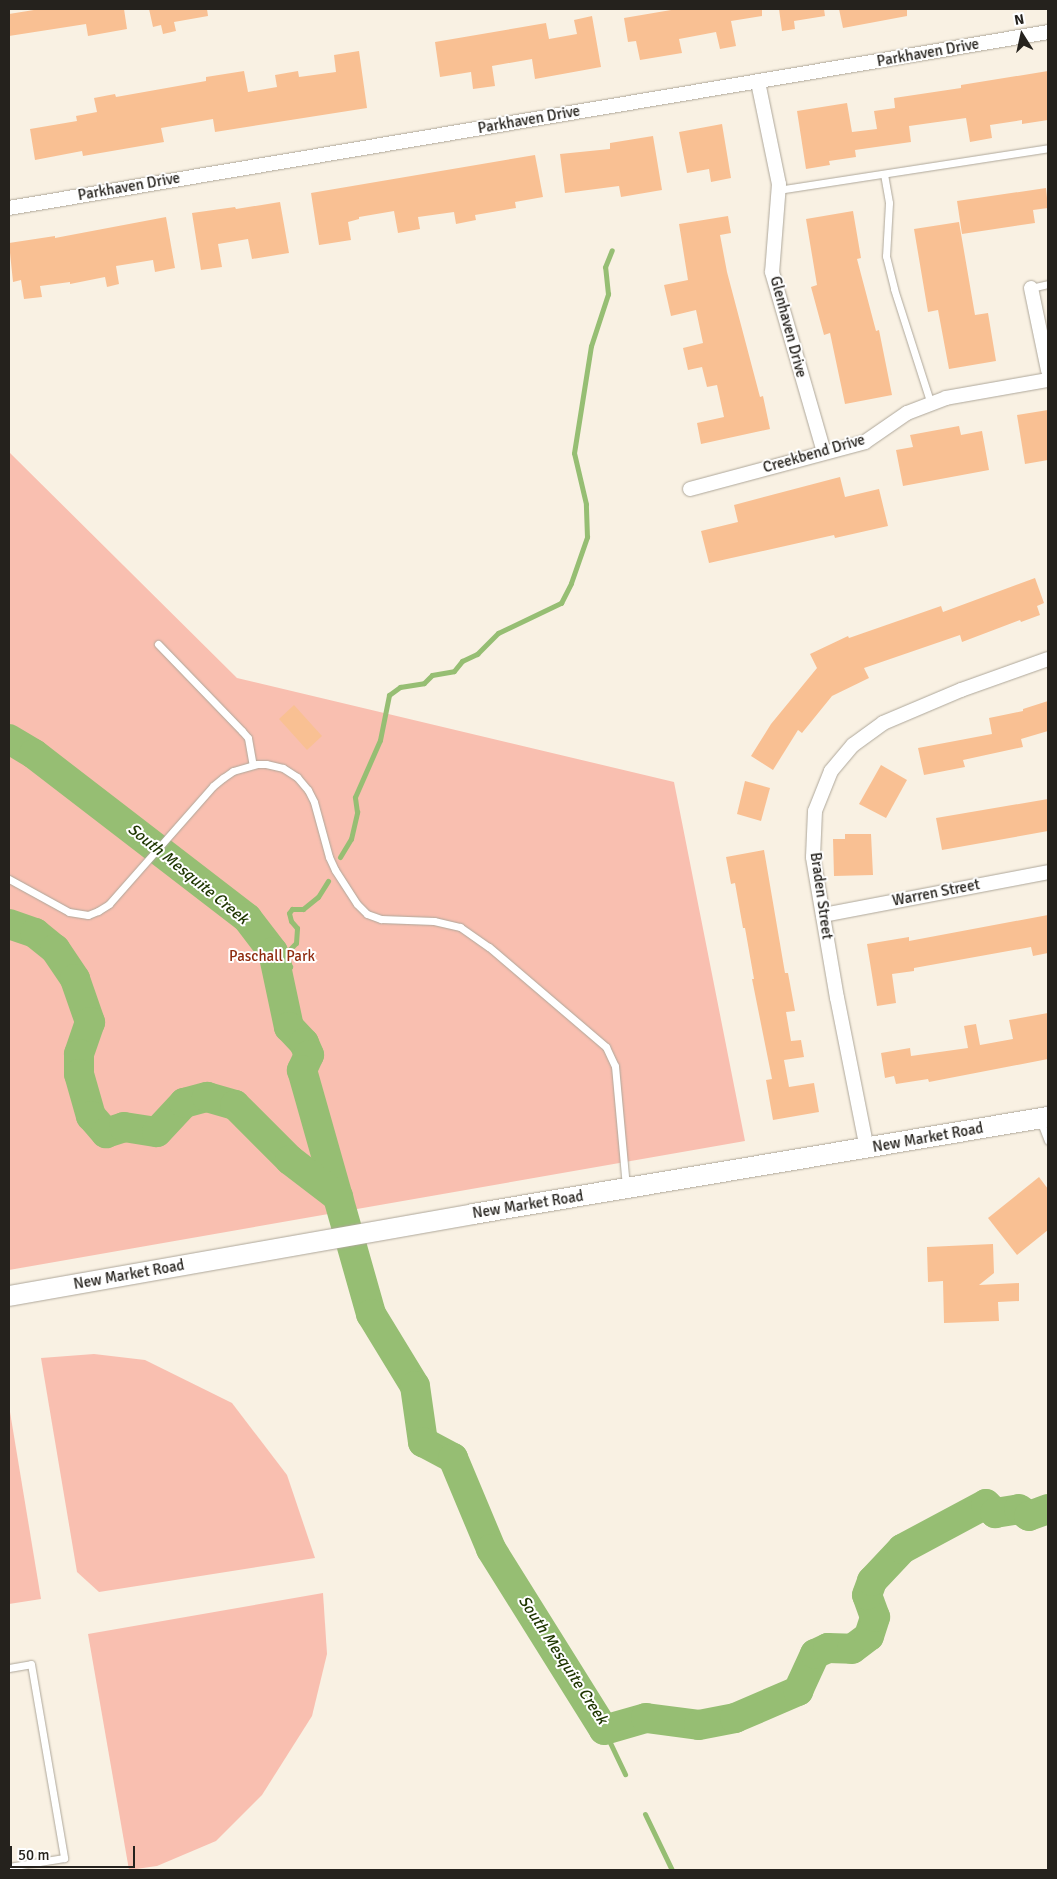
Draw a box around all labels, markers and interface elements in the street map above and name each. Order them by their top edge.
north arrow [997,10,1047,60]
text: N [1013,11,1026,29]
street label: Parkhaven Drive [875,35,981,71]
street label: Parkhaven Drive [476,102,582,138]
street label: Parkhaven Drive [76,169,182,205]
street label: Glenhaven Drive [766,274,810,380]
street label: Creekbend Drive [761,431,867,477]
water label: South Mesquite Creek [124,820,252,928]
street label: Braden Street [806,851,836,941]
street label: Warren Street [891,876,981,910]
park label: Paschall Park [229,948,315,966]
street label: New Market Road [871,1119,985,1157]
street label: New Market Road [471,1187,585,1223]
street label: New Market Road [72,1256,186,1294]
water label: South Mesquite Creek [514,1592,612,1728]
scale bar [12,1836,138,1868]
text: 50 m [18,1846,49,1864]

